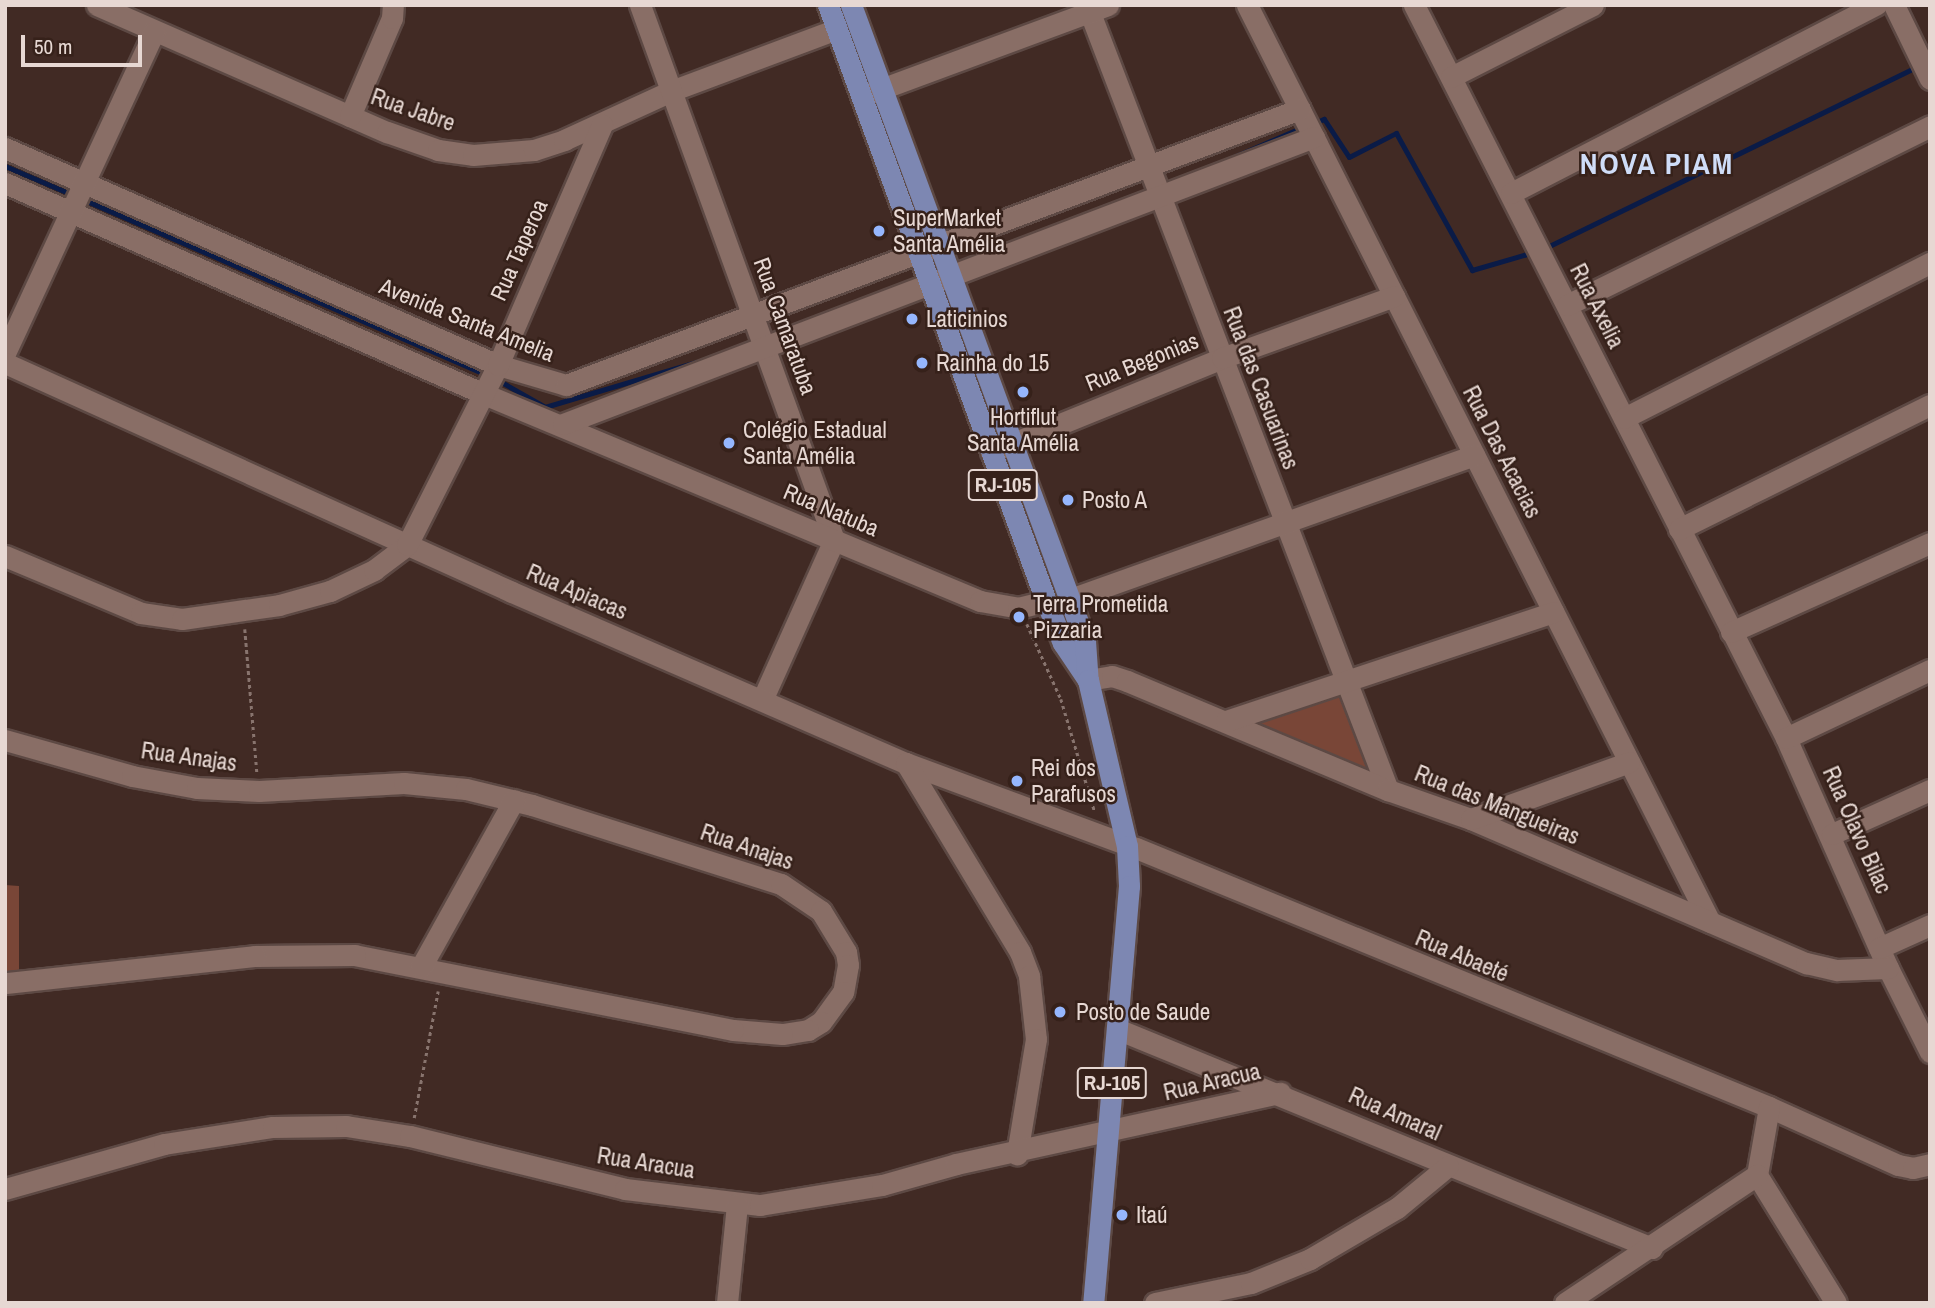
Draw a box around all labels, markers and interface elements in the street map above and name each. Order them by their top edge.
scale bar [24,21,145,65]
text: 50 m [34,32,72,61]
street label: Rua Jabre [367,83,459,137]
district label: NOVA PIAM [1580,145,1734,181]
street label: Rua Taperoa [484,195,554,305]
place label: SuperMarket Santa Amélia [893,204,1006,258]
marker: SuperMarket Santa Amélia [871,223,887,239]
street label: Rua Camaratuba [747,254,823,398]
street label: Rua Axelia [1564,259,1630,353]
street label: Avenida Santa Amelia [375,272,559,368]
street label: Rua das Casuarinas [1217,303,1305,473]
place label: Laticinios [926,305,1008,333]
marker: Laticinios [904,311,920,327]
street label: Rua Begonias [1081,327,1203,397]
place label: Rainha do 15 [936,349,1049,377]
marker: Rainha do 15 [914,355,930,371]
street label: Rua Das Acacias [1457,381,1547,523]
marker: Hortiflut Santa Amélia [1015,384,1031,400]
place label: Hortiflut Santa Amélia [966,403,1080,457]
place label: Colégio Estadual Santa Amélia [743,416,887,470]
marker: Colégio Estadual Santa Amélia [721,435,737,451]
road number: RJ-105 [966,468,1040,503]
street label: Rua Natuba [779,478,883,542]
place label: Posto A [1082,486,1148,514]
marker: Posto A [1060,492,1076,508]
street label: Rua Apiacas [522,558,632,626]
place label: Terra Prometida Pizzaria [1033,590,1168,644]
marker: Terra Prometida Pizzaria [1011,609,1027,625]
street label: Rua Anajas [139,737,239,777]
place label: Rei dos Parafusos [1031,754,1116,808]
street label: Rua das Mangueiras [1411,759,1583,851]
street label: Rua Olavo Bilac [1817,762,1897,898]
marker: Rei dos Parafusos [1009,773,1025,789]
street label: Rua Anajas [696,818,798,876]
street label: Rua Abaeté [1411,924,1513,988]
place label: Posto de Saude [1076,998,1210,1026]
marker: Posto de Saude [1050,1002,1070,1022]
street label: Rua Aracua [1160,1057,1264,1107]
road number: RJ-105 [1075,1066,1149,1100]
street label: Rua Amaral [1344,1081,1446,1147]
street label: Rua Aracua [595,1142,697,1184]
place label: Itaú [1136,1201,1167,1229]
marker: Itaú [1114,1207,1130,1223]

